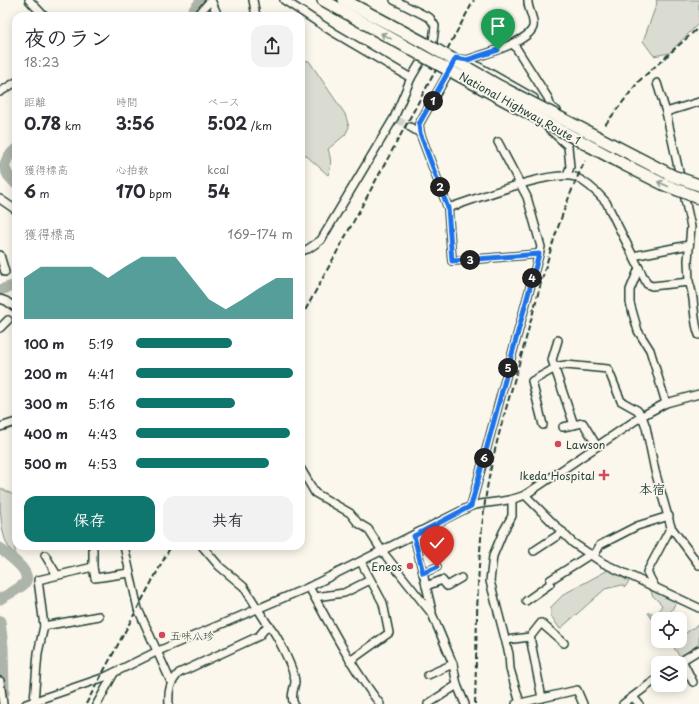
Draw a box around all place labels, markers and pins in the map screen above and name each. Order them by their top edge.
pin [481,9,515,50]
pin: 1 [423,91,443,111]
pin: 2 [430,177,450,197]
pin: 3 [460,250,480,270]
pin: 4 [522,268,542,288]
pin: 5 [498,358,518,378]
place label: Lawson [566,436,605,453]
marker: Lawson [553,439,563,449]
pin: 6 [474,448,494,468]
place label: Ikeda Hospital [520,467,595,484]
marker: Ikeda Hospital [598,469,610,481]
pin [420,526,454,567]
place label: Eneos [371,558,402,575]
marker: Eneos [405,561,415,571]
place label: 五味八珍 [170,627,214,644]
marker: 五味八珍 [157,630,167,640]

